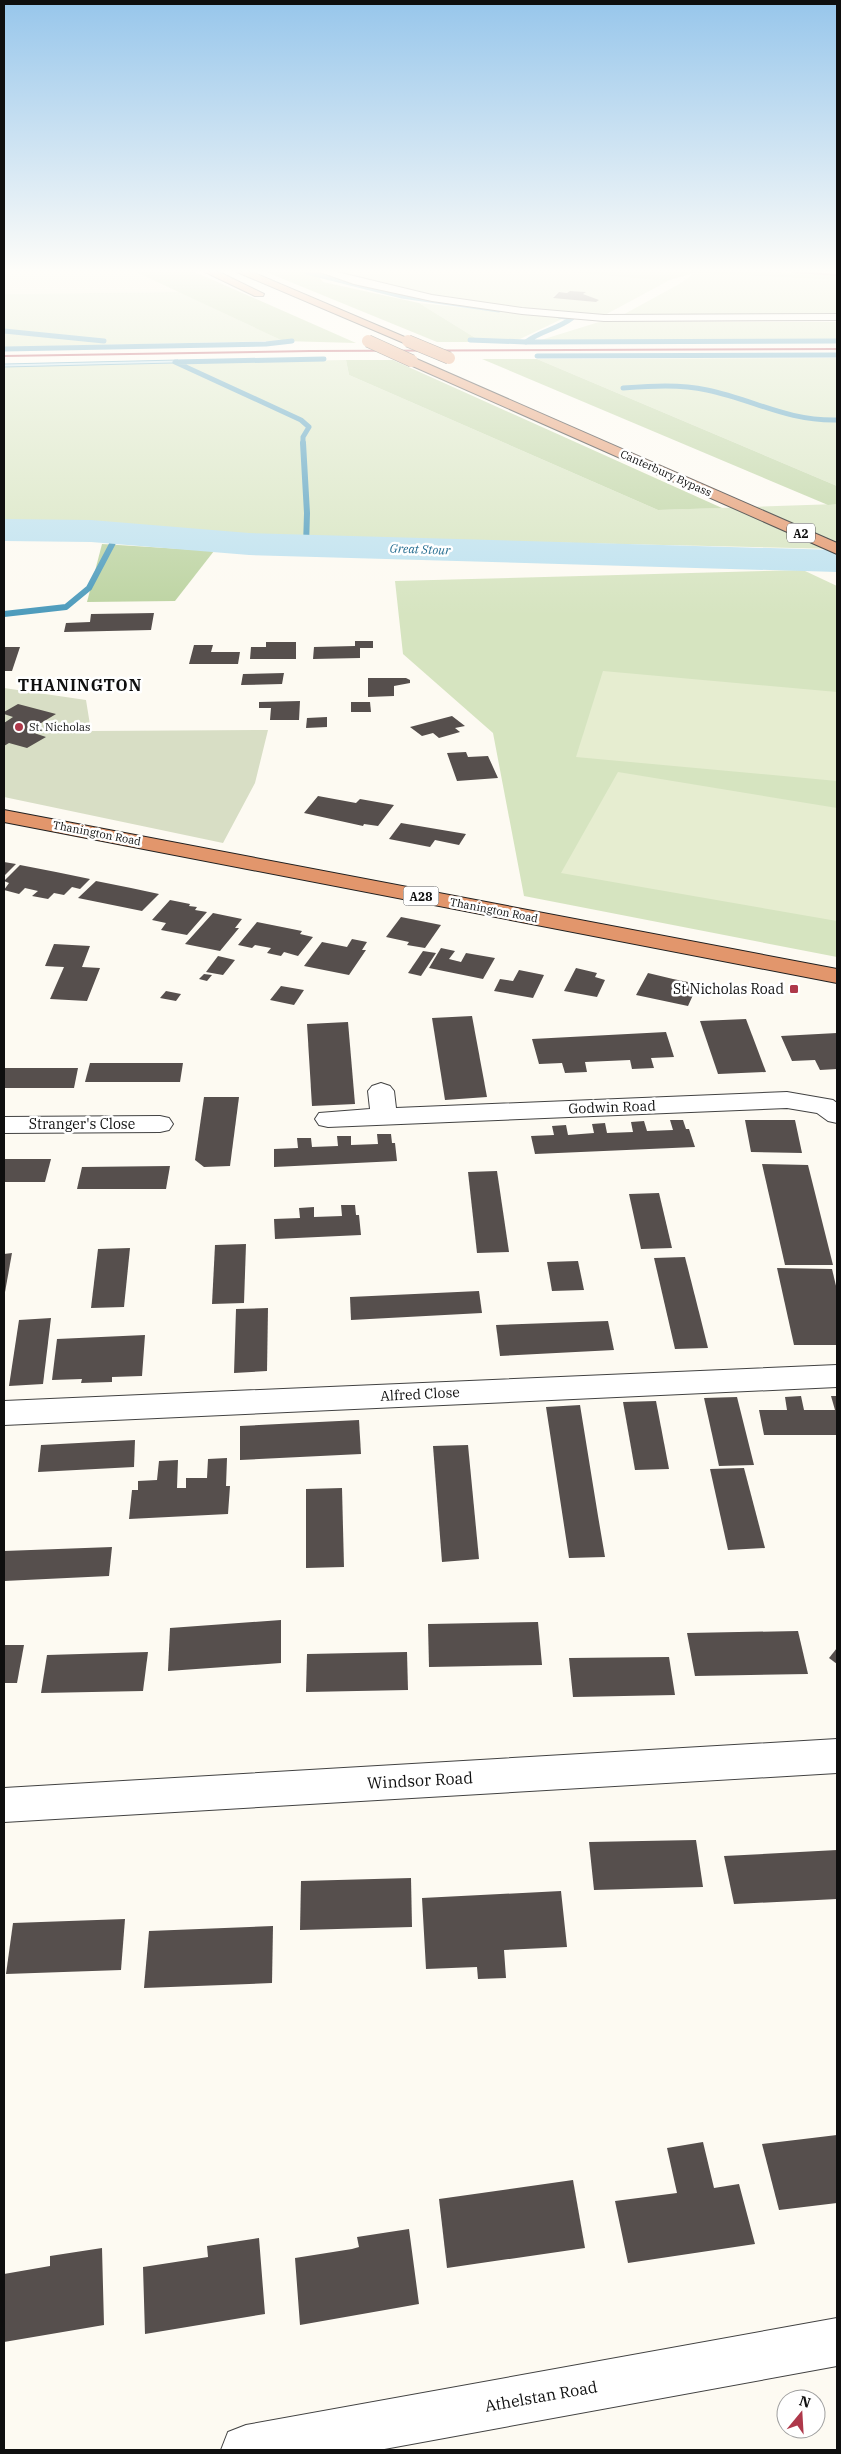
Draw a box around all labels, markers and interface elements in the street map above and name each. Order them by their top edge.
street label: Canterbury Bypass [618,447,714,499]
road number: A2 [787,524,815,542]
water label: Great Stour [389,540,451,558]
district label: THANINGTON [18,675,142,695]
place label: St. Nicholas [29,720,90,734]
marker: St. Nicholas [13,721,25,733]
street label: Thanington Road [52,818,143,848]
road number: A28 [404,886,438,906]
street label: Thanington Road [449,895,540,925]
place label: St Nicholas Road [673,980,784,998]
marker: St Nicholas Road [788,983,800,995]
street label: Godwin Road [568,1096,657,1118]
street label: Stranger's Close [29,1115,135,1133]
street label: Alfred Close [380,1383,460,1405]
street label: Windsor Road [367,1767,474,1793]
street label: Athelstan Road [483,2376,599,2416]
north arrow [776,2389,826,2439]
text: N [797,2391,813,2412]

